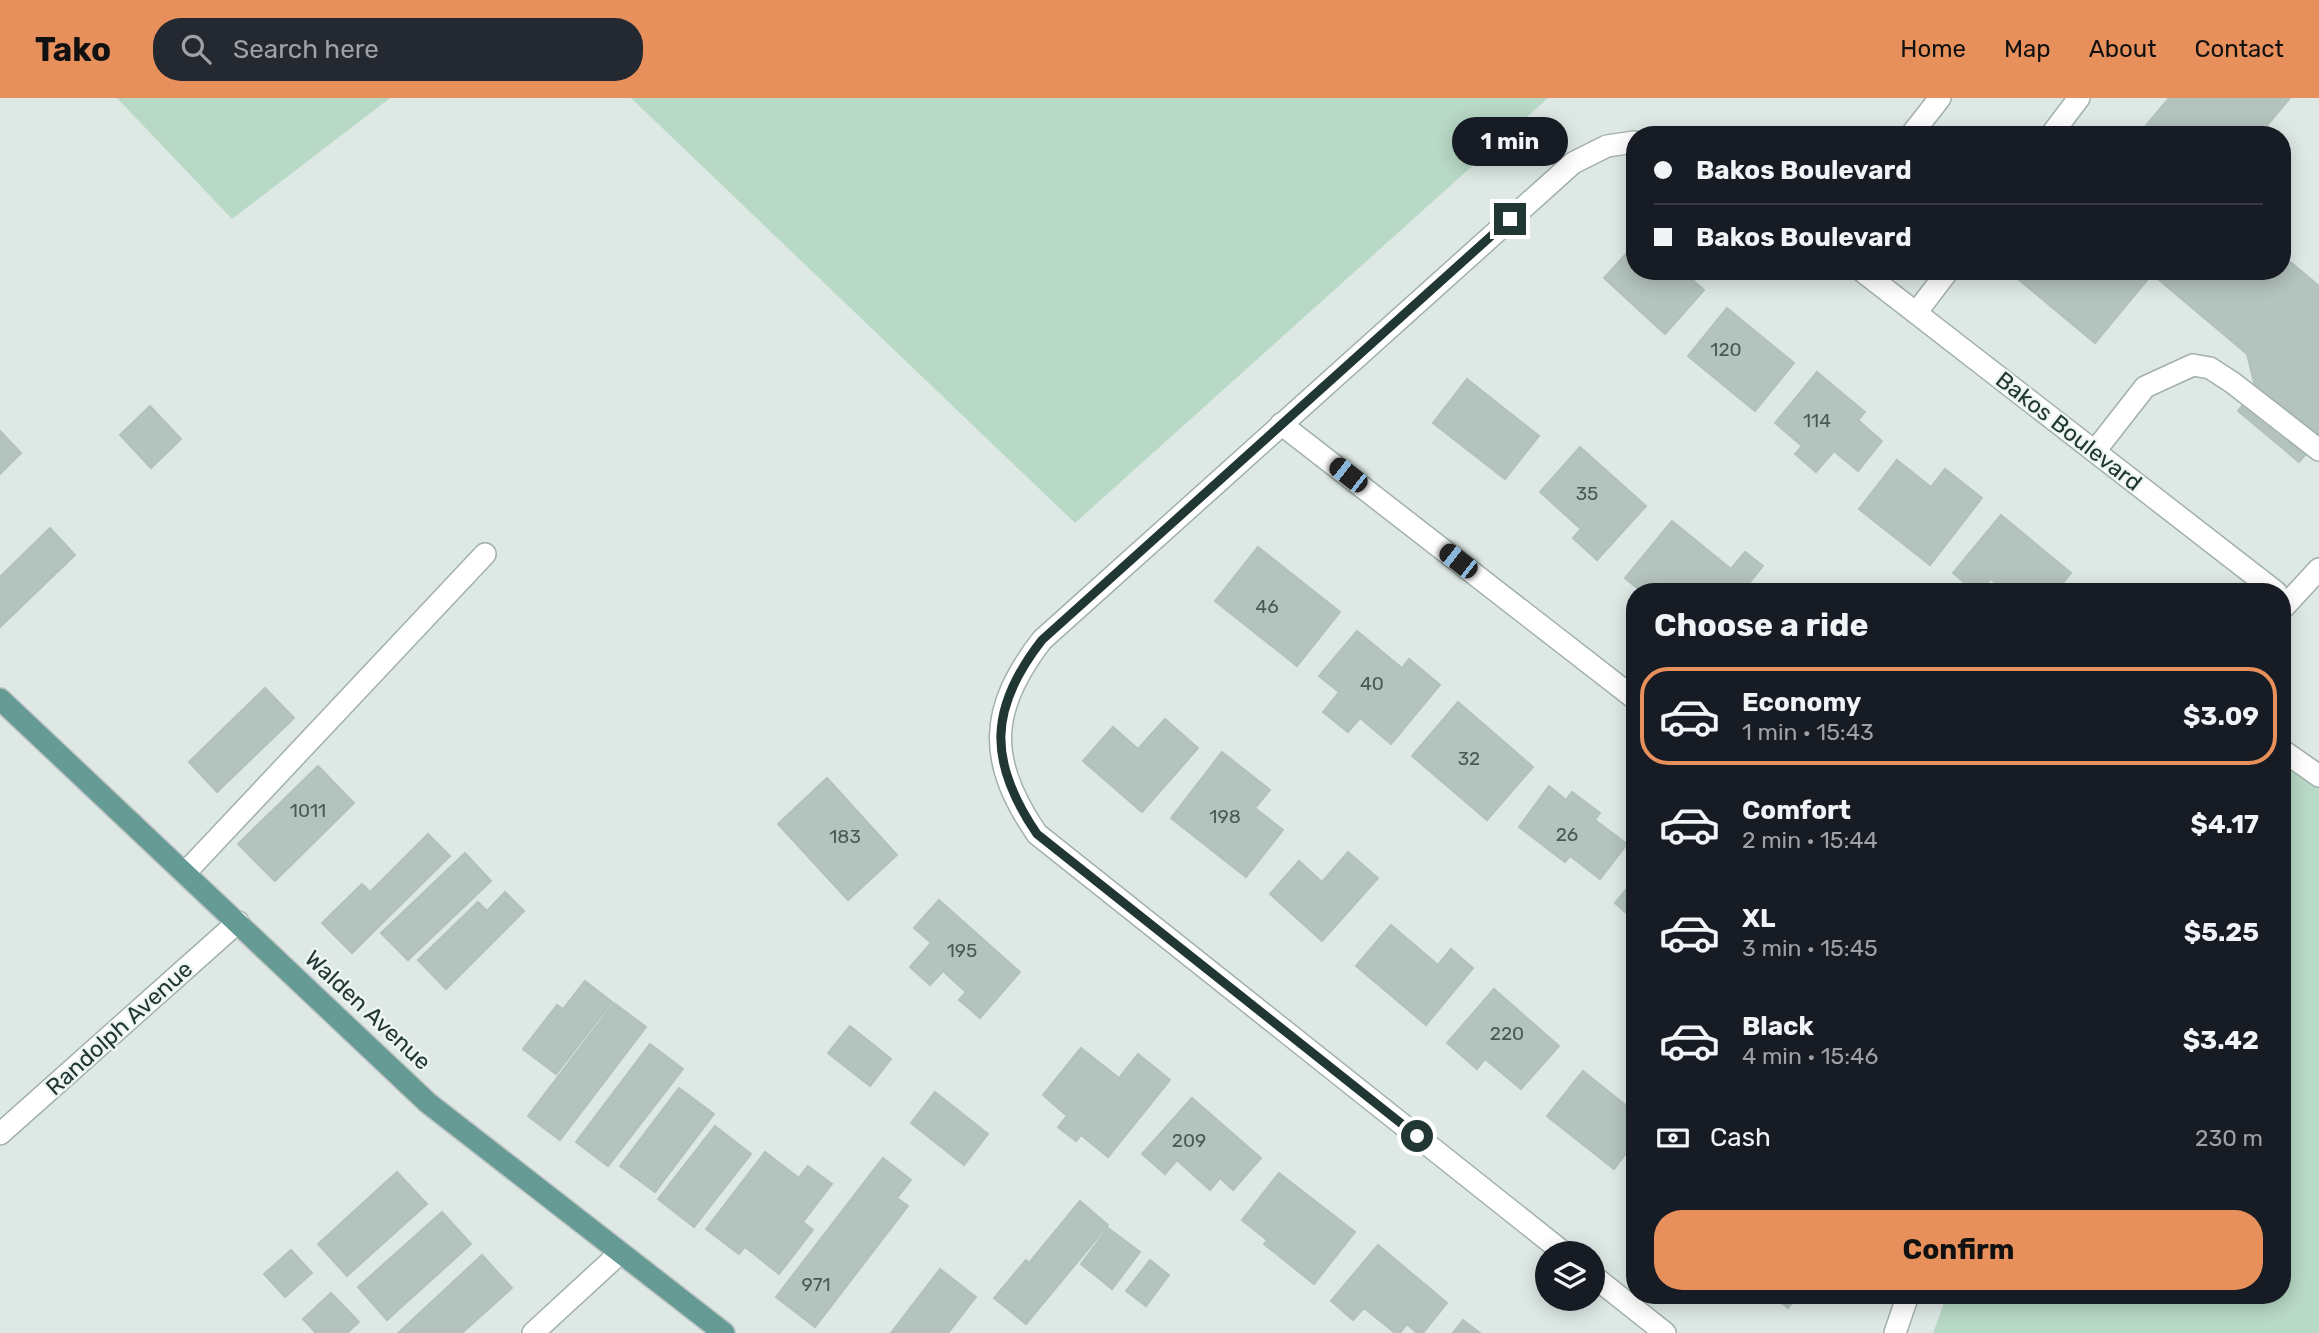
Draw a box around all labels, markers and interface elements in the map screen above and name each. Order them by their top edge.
search box [153,18,643,81]
text: Tako [35,30,111,69]
icon: search [177,30,215,68]
text: Search here [233,34,379,65]
text: Home [1900,35,1966,63]
text: Map [2004,35,2051,63]
text: About [2089,35,2157,63]
text: Contact [2195,35,2284,63]
callout: 1 min [1452,117,1568,166]
text: 1 min [1481,127,1539,155]
text: Bakos Boulevard [1696,155,1912,186]
route end [1494,203,1526,235]
text: Bakos Boulevard [1696,222,1912,253]
house number: 120 [1710,338,1742,361]
street label: Bakos Boulevard [1990,365,2148,497]
house number: 114 [1803,409,1831,432]
car [1325,454,1372,496]
house number: 35 [1576,482,1598,505]
car [1435,540,1482,582]
house number: 46 [1255,595,1279,618]
text: Choose a ride [1654,606,1868,644]
house number: 40 [1360,672,1384,695]
icon: car [1658,685,1721,748]
text: Economy [1742,687,1861,718]
text: $3.09 [2183,701,2259,732]
text: 1 min · 15:43 [1742,718,1874,746]
house number: 32 [1458,747,1480,770]
icon: car [1658,793,1721,856]
text: Comfort [1742,795,1851,826]
house number: 1011 [290,799,326,822]
house number: 198 [1209,805,1241,828]
text: $4.17 [2191,809,2259,840]
house number: 26 [1556,823,1578,846]
house number: 183 [829,825,861,848]
text: 2 min · 15:44 [1742,826,1878,854]
icon: car [1658,901,1721,964]
text: XL [1742,903,1775,934]
text: $5.25 [2184,917,2259,948]
text: 3 min · 15:45 [1742,934,1878,962]
house number: 195 [947,939,977,962]
street label: Walden Avenue [299,944,437,1076]
street label: Randolph Avenue [40,955,198,1101]
icon: car [1658,1009,1721,1072]
text: Black [1742,1011,1814,1042]
house number: 220 [1490,1022,1524,1045]
text: $3.42 [2183,1025,2259,1056]
text: 4 min · 15:46 [1742,1042,1878,1070]
icon: cash [1654,1119,1692,1157]
route start [1401,1120,1433,1152]
text: Cash [1710,1122,1771,1153]
text: 230 m [2195,1124,2263,1152]
house number: 209 [1172,1129,1206,1152]
button: Confirm [1654,1210,2263,1290]
map controls [1535,1241,1605,1311]
button: layers [1535,1241,1605,1311]
house number: 971 [801,1273,831,1296]

